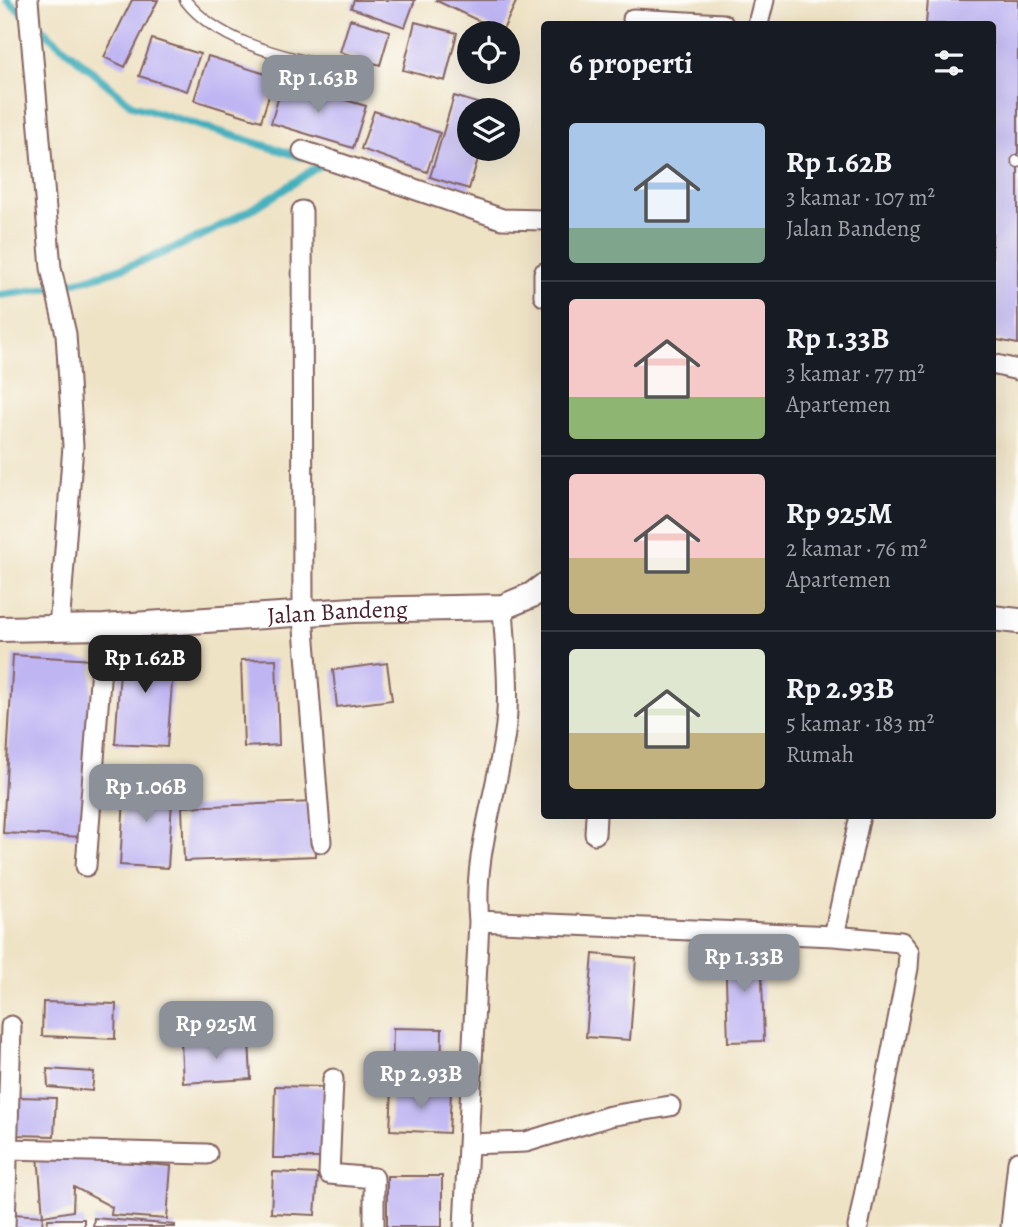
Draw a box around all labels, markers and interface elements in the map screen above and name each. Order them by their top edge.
map controls [457,21,520,161]
button: locate [457,21,520,84]
text: 6 properti [569,43,693,83]
icon: filters [930,44,968,82]
pin: Rp 1.63B [246,55,390,115]
text: Rp 1.63B [278,62,358,93]
button: layers [457,98,520,161]
text: Rp 1.62B [786,142,892,182]
icon: home [625,151,709,235]
text: 3 kamar · 107 m² [786,182,935,213]
text: Jalan Bandeng [786,213,921,244]
text: Rp 1.33B [786,318,890,358]
icon: home [625,327,709,411]
text: 3 kamar · 77 m² [786,358,925,389]
text: Apartemen [786,389,891,420]
text: Rp 925M [786,493,892,533]
icon: home [625,502,709,586]
text: 2 kamar · 76 m² [786,533,927,564]
text: Apartemen [786,564,891,595]
street label: Jalan Bandeng [266,593,408,632]
pin: Rp 1.62B [73,636,217,695]
text: Rp 1.62B [104,642,186,673]
text: Rp 2.93B [786,668,894,708]
icon: home [625,677,709,761]
text: 5 kamar · 183 m² [786,708,934,739]
text: Rumah [786,739,854,770]
pin: Rp 1.06B [74,764,218,824]
text: Rp 1.06B [105,771,187,802]
pin: Rp 1.33B [672,934,816,994]
text: Rp 1.33B [704,941,784,972]
pin: Rp 925M [151,1002,281,1061]
text: Rp 925M [175,1008,257,1039]
pin: Rp 2.93B [349,1052,493,1111]
text: Rp 2.93B [379,1058,463,1089]

